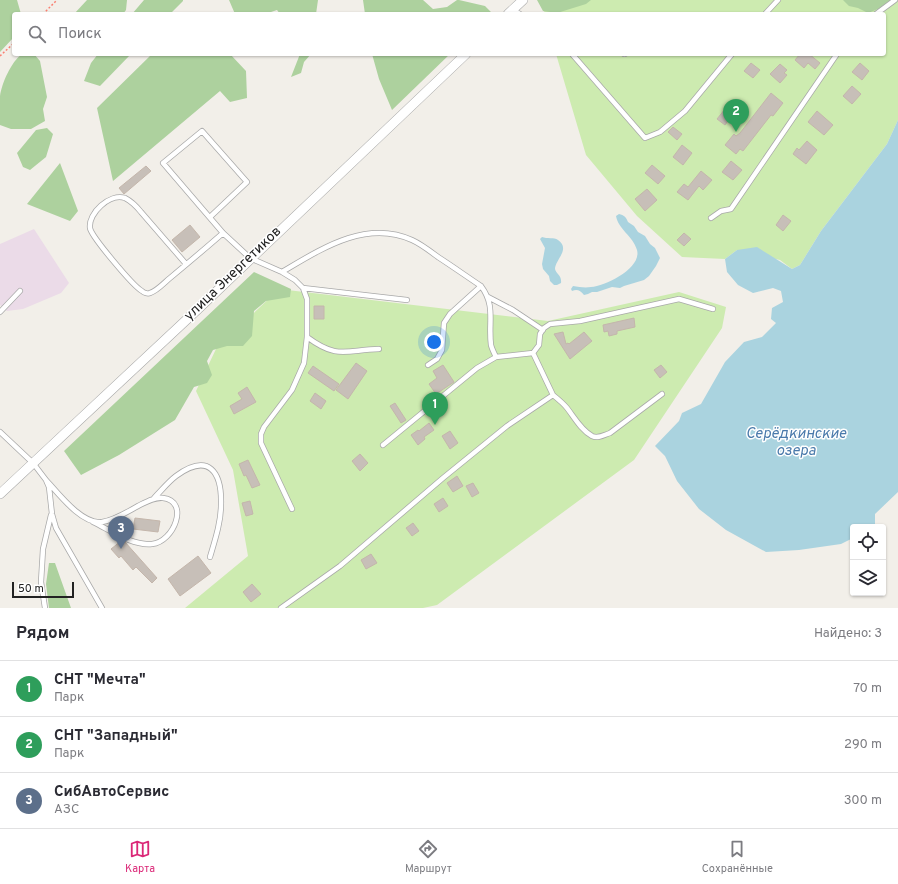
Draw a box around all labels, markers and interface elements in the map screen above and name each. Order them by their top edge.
search box [12,12,886,56]
icon: search [26,23,48,45]
text: Поиск [58,25,102,44]
pin: 2 [723,99,749,132]
street label: улица Энергетиков [181,223,285,325]
your location [424,332,444,352]
pin: 1 [422,392,448,425]
water label: Серёдкинские озера [746,425,847,461]
pin: 3 [108,516,134,549]
map controls [850,524,886,596]
button: locate [850,524,886,560]
button: layers [850,560,886,596]
scale bar [12,580,74,599]
text: 50 m [18,582,44,596]
text: Рядом [16,623,69,645]
text: Найдено: 3 [814,626,882,642]
text: СНТ "Мечта" [54,671,146,690]
text: 1 [26,681,32,697]
text: 70 m [853,681,882,697]
text: Парк [54,690,84,706]
text: СНТ "Западный" [54,727,178,746]
text: 2 [25,737,33,753]
text: 290 m [844,737,882,753]
text: Парк [54,746,84,762]
text: СибАвтоСервис [54,783,169,802]
text: 3 [25,793,33,809]
text: 300 m [844,793,882,809]
text: АЗС [54,802,79,818]
tab: Карта [125,838,155,876]
tab: Маршрут [405,838,452,876]
tab: Сохранённые [702,838,773,876]

